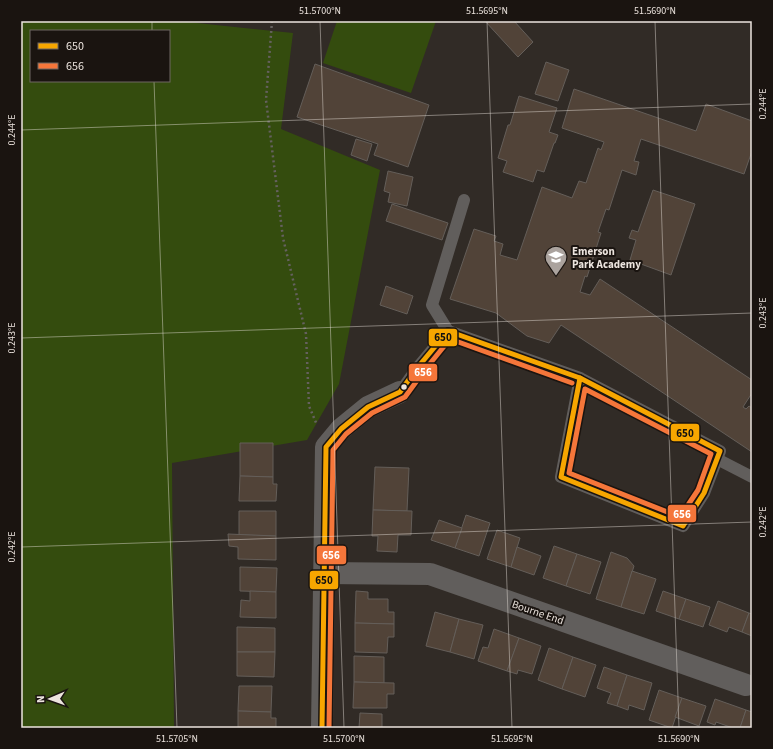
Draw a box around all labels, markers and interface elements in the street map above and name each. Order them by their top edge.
text: 51.5700°N [299,4,341,18]
text: 51.5695°N [466,4,508,18]
text: 51.5690°N [634,4,676,18]
legend [30,30,170,82]
text: 650 [66,38,84,55]
text: 656 [66,58,84,75]
text: 0.244°E [756,89,770,119]
text: 0.244°E [5,115,19,145]
school or university icon: Emerson Park Academy [543,244,569,277]
place label: Emerson Park Academy [572,244,641,272]
text: 0.243°E [756,298,770,328]
text: 0.243°E [5,323,19,353]
line badge: 650 [428,328,458,347]
text: 650 [434,330,452,345]
line badge: 656 [408,363,438,382]
text: 656 [414,365,432,380]
unlabelled marker [399,382,409,392]
line badge: 650 [670,423,700,442]
text: 650 [676,426,694,441]
line badge: 656 [667,504,697,523]
text: 656 [673,507,691,522]
text: 0.242°E [756,507,770,537]
text: 0.242°E [5,532,19,562]
line badge: 656 [316,545,347,565]
text: 656 [322,548,340,563]
line badge: 650 [309,570,339,590]
text: 650 [315,573,333,588]
street label: Bourne End [510,597,566,628]
north arrow [30,679,70,719]
text: N [33,695,48,703]
text: 51.5705°N [156,732,198,746]
text: 51.5700°N [323,732,365,746]
text: 51.5695°N [491,732,533,746]
text: 51.5690°N [658,732,700,746]

